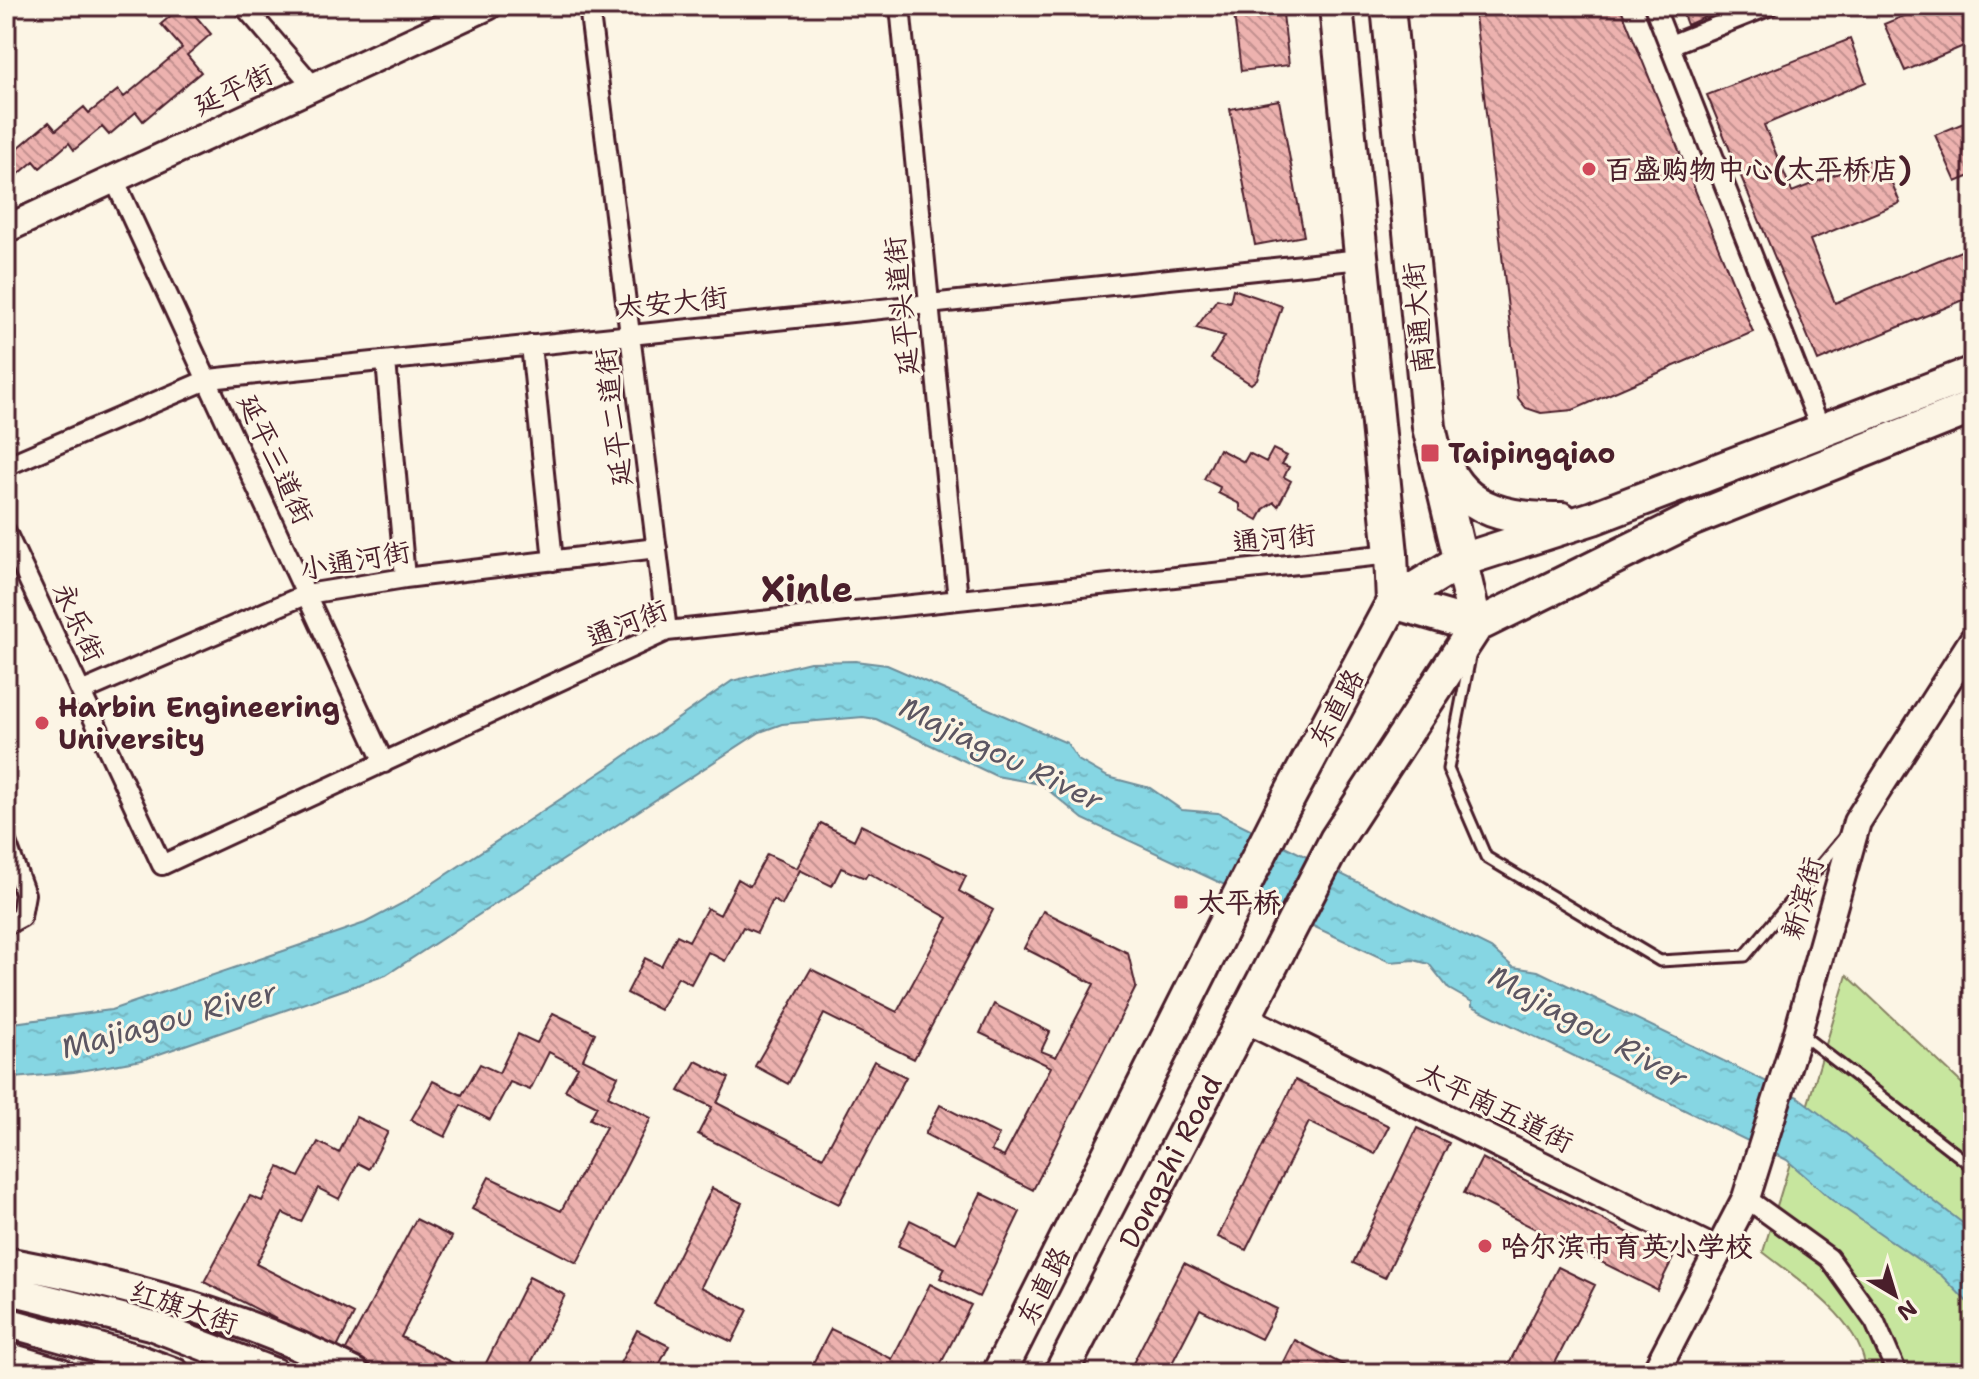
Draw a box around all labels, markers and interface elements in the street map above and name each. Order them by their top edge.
street label: 延平街 [187,54,279,124]
place label: 百盛购物中心(太平桥店) [1605,150,1912,188]
marker: 百盛购物中心(太平桥店) [1580,160,1598,178]
street label: 延平头道街 [875,234,927,378]
street label: 南通大街 [1393,260,1443,376]
street label: 太安大街 [614,277,730,327]
street label: 延平二道街 [586,345,640,489]
street label: 延平三道街 [229,388,323,530]
place label: Taipingqiao [1448,434,1616,472]
marker: Taipingqiao [1419,442,1441,464]
street label: 通河街 [1230,515,1318,561]
street label: 小通河街 [297,532,413,588]
district label: Xinle [761,565,853,614]
street label: 永乐街 [44,576,114,668]
street label: 通河街 [581,590,673,656]
street label: 东直路 [1300,662,1372,754]
water label: Majiagou River [893,686,1111,821]
place label: Harbin Engineering University [58,688,340,758]
marker: Harbin Engineering University [33,714,51,732]
street label: 新滨街 [1772,852,1832,944]
place label: 太平桥 [1197,883,1281,921]
marker: 太平桥 [1172,893,1190,911]
water label: Majiagou River [1481,955,1696,1099]
water label: Majiagou River [56,971,282,1068]
street label: 太平南五道街 [1412,1053,1580,1161]
street label: Dongzhi Road [1110,1068,1231,1255]
place label: 哈尔滨市育英小学校 [1501,1227,1753,1265]
marker: 哈尔滨市育英小学校 [1476,1237,1494,1255]
street label: 东直路 [1007,1240,1079,1332]
north arrow [1855,1255,1935,1335]
street label: 红旗大街 [125,1272,243,1342]
text: N [1891,1294,1923,1327]

